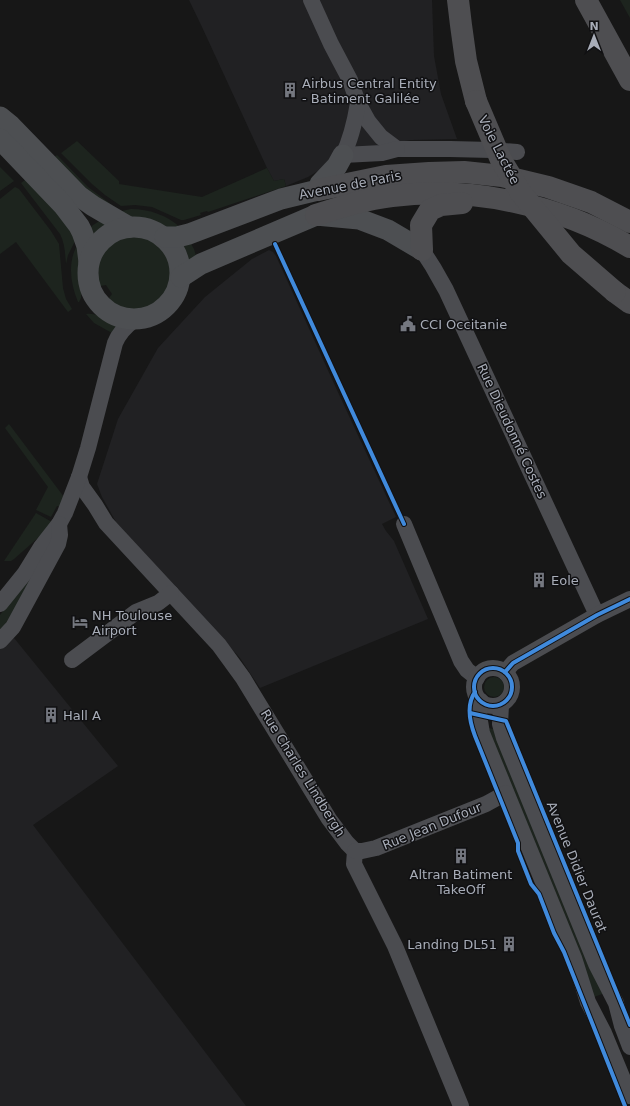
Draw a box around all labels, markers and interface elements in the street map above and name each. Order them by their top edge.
north arrow [574,16,614,56]
text: N [589,20,599,33]
place label: Airbus Central Entity - Batiment Galilée [302,76,437,106]
building icon: Airbus Central Entity - Batiment Galilée [281,81,299,99]
street label: Voie Lactée [475,113,523,187]
street label: Avenue de Paris [298,168,403,202]
public building icon: CCI Occitanie [399,315,417,333]
place label: CCI Occitanie [420,317,507,332]
street label: Rue Dieudonné Costes [474,361,550,501]
building icon: Eole [530,571,548,589]
place label: Eole [551,573,579,588]
place label: NH Toulouse Airport [92,608,172,638]
hotel icon: NH Toulouse Airport [71,613,89,631]
building icon: Hall A [42,706,60,724]
street label: Rue Charles Lindbergh [258,707,348,839]
place label: Hall A [63,708,101,723]
street label: Rue Jean Dufour [380,799,484,853]
street label: Avenue Didier Daurat [544,799,610,935]
building icon: Altran Batiment TakeOff [452,847,470,865]
place label: Altran Batiment TakeOff [410,867,512,897]
building icon: Landing DL51 [500,935,518,953]
place label: Landing DL51 [407,937,497,952]

